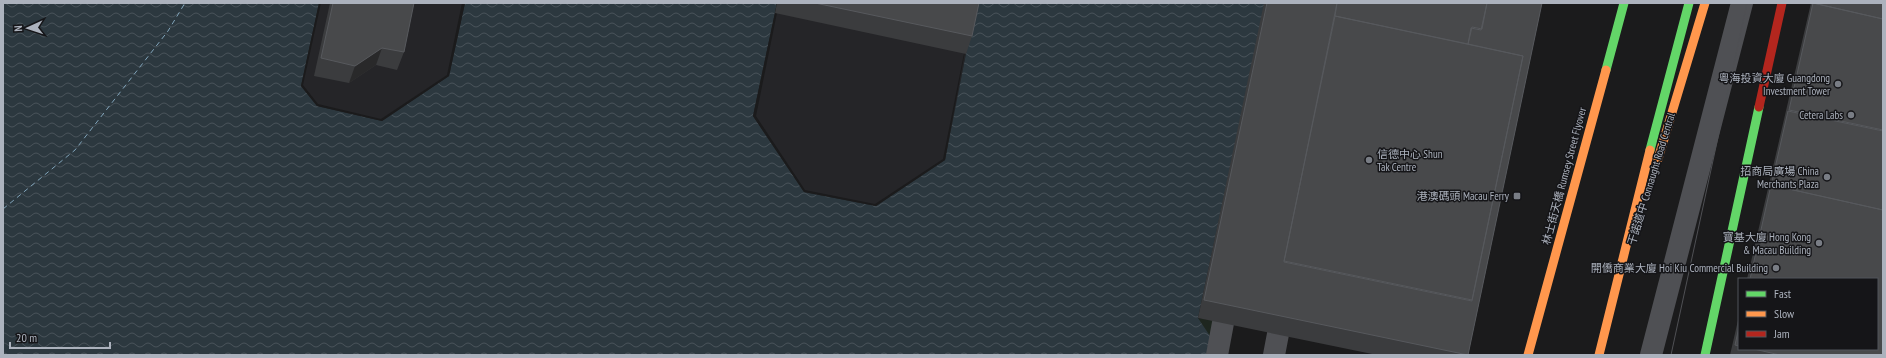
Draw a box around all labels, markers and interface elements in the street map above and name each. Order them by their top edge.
north arrow [8,8,48,48]
text: N [11,25,25,32]
place label: 粵海投資大廈 Guangdong Investment Tower [1718,71,1830,98]
marker: 粵海投資大廈 Guangdong Investment Tower [1833,79,1843,89]
street label: 林士街天橋 Rumsey Street Flyover [1539,106,1589,246]
place label: Cetera Labs [1799,108,1843,122]
marker: Cetera Labs [1846,110,1856,120]
street label: 干諾道中 Connaught Road Central [1624,111,1678,247]
place label: 信德中心 Shun Tak Centre [1377,147,1443,174]
marker: 信德中心 Shun Tak Centre [1364,155,1374,165]
place label: 招商局廣場 China Merchants Plaza [1740,164,1819,191]
marker: 招商局廣場 China Merchants Plaza [1822,172,1832,182]
place label: 港澳碼頭 Macau Ferry [1417,189,1510,203]
marker: 港澳碼頭 Macau Ferry [1512,191,1522,201]
place label: 寶基大廈 Hong Kong & Macau Building [1723,230,1811,257]
marker: 寶基大廈 Hong Kong & Macau Building [1814,238,1824,248]
place label: 開僑商業大廈 Hoi Kiu Commercial Building [1591,261,1768,275]
marker: 開僑商業大廈 Hoi Kiu Commercial Building [1771,263,1781,273]
legend [1738,278,1878,350]
text: Fast [1774,286,1792,301]
text: Slow [1774,306,1795,321]
scale bar [10,324,110,350]
text: Jam [1773,326,1790,341]
text: 20 m [16,330,37,345]

